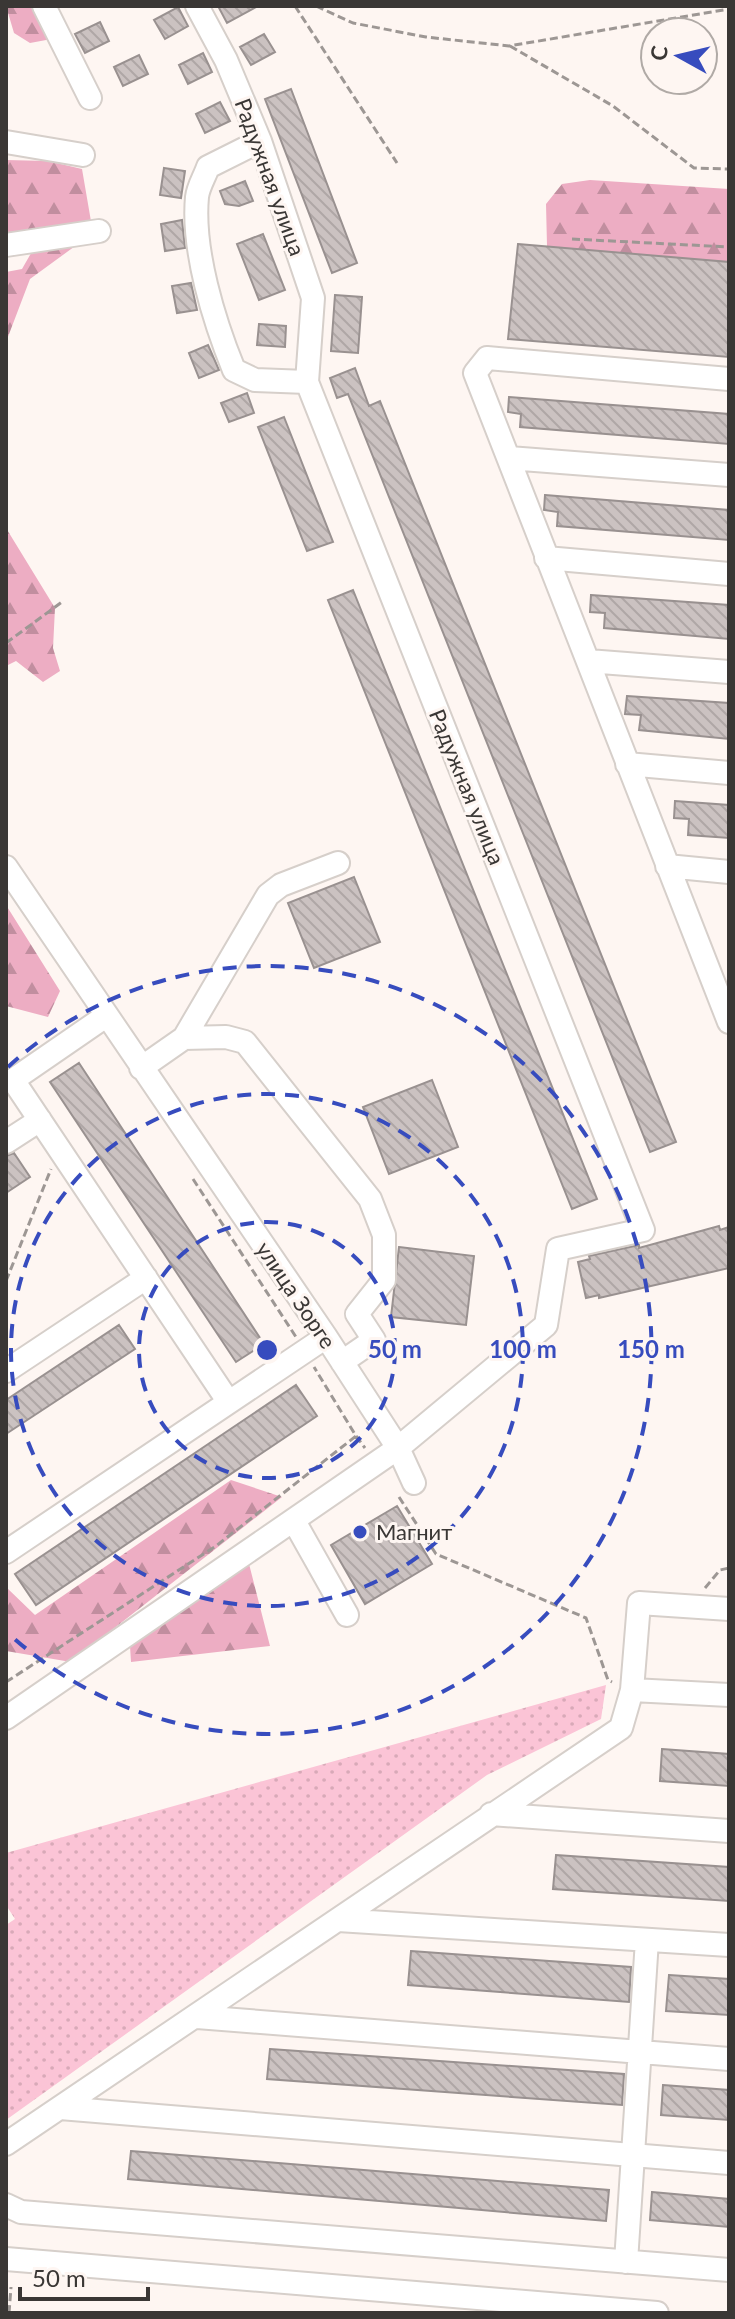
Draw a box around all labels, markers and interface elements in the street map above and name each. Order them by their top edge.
north arrow [639,16,719,96]
text: С [644,44,673,62]
street label: Радужная улица [229,94,311,259]
street label: Радужная улица [424,705,511,869]
street label: улица Зорге [251,1236,342,1353]
text: 50 m [368,1334,422,1363]
text: 100 m [489,1334,557,1363]
text: 150 m [617,1334,685,1363]
centre of rings [253,1336,281,1364]
place label: Магнит [376,1518,452,1545]
marker: Магнит [351,1523,369,1541]
scale bar [20,2251,148,2301]
text: 50 m [32,2263,86,2292]

